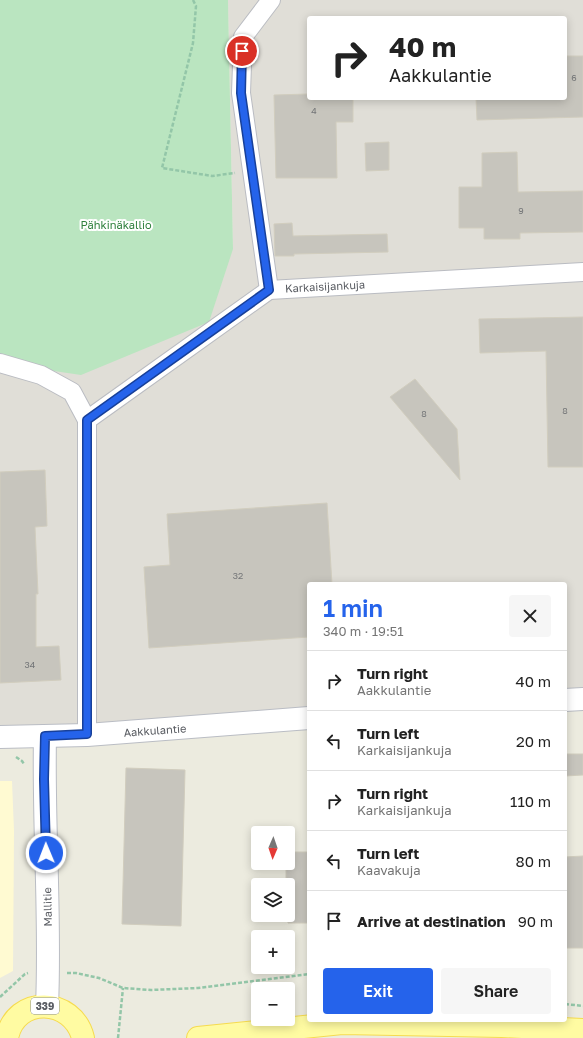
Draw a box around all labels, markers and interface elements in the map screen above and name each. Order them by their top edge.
text: 40 m [389,30,456,63]
icon: right [323,32,375,84]
pin [225,34,259,68]
icon: arrive [231,40,253,62]
text: Aakkulantie [389,64,492,86]
house number: 6 [571,72,577,83]
house number: 4 [311,105,317,116]
house number: 9 [518,205,524,216]
park label: Pähkinäkallio [80,218,152,231]
street label: Karkaisijankuja [285,277,365,295]
house number: 8 [562,405,568,416]
house number: 8 [421,408,427,419]
house number: 32 [233,570,243,581]
text: 1 min [323,593,383,622]
button: close [509,595,551,637]
text: 340 m · 19:51 [323,623,404,639]
house number: 34 [25,659,36,670]
text: Turn right [357,664,428,682]
icon: right [323,670,345,692]
text: 40 m [516,672,551,690]
text: Aakkulantie [357,682,431,698]
street label: Aakkulantie [123,721,187,739]
text: Turn left [357,724,419,742]
icon: left [323,730,345,752]
text: 20 m [516,732,551,750]
text: Karkaisijankuja [357,742,452,758]
text: Turn right [357,784,428,802]
icon: right [323,790,345,812]
text: 110 m [510,792,551,810]
text: Karkaisijankuja [357,802,452,818]
north arrow [251,826,295,870]
map controls [251,826,295,1026]
position arrow [25,832,67,874]
text: Turn left [357,844,419,862]
icon: left [323,850,345,872]
text: 80 m [516,852,551,870]
text: Kaavakuja [357,862,421,878]
button: layers [251,878,295,922]
street label: Mallitie [40,887,54,927]
icon: arrive [323,910,345,932]
text: Arrive at destination [357,912,506,930]
text: 90 m [518,912,553,930]
button: + [251,930,295,974]
button: Exit [323,968,433,1014]
button: Share [441,968,551,1014]
button: − [251,982,295,1026]
road number: 339 [31,998,59,1014]

